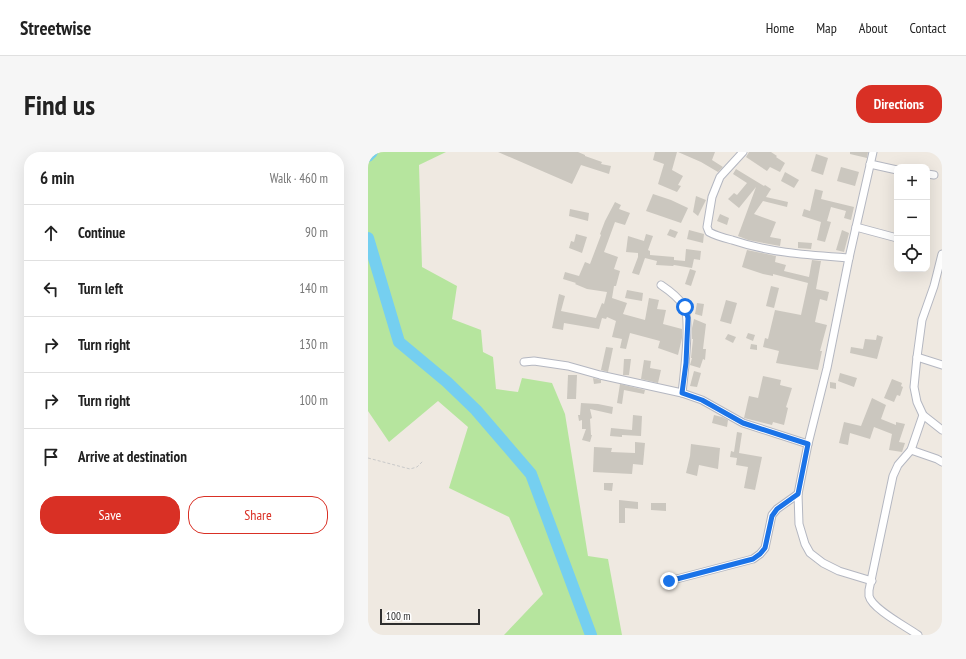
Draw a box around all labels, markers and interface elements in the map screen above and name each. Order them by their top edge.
text: Streetwise [20,16,91,40]
text: Home [766,19,794,37]
text: Map [816,19,837,37]
text: About [859,19,888,37]
text: Contact [910,19,946,37]
button: Directions [856,85,942,123]
text: Find us [24,86,95,123]
map controls [894,164,930,272]
button: + [894,164,930,200]
text: 6 min [40,167,74,189]
text: Walk · 460 m [270,170,328,187]
button: − [894,200,930,236]
icon: ahead [40,222,62,244]
text: Continue [78,223,125,242]
text: 90 m [305,224,328,241]
button: locate [894,236,930,272]
icon: left [40,278,62,300]
text: Turn left [78,279,123,298]
text: 140 m [299,280,328,297]
route start [676,298,694,316]
icon: right [40,334,62,356]
text: Turn right [78,335,130,354]
text: 130 m [299,336,328,353]
icon: right [40,390,62,412]
text: Turn right [78,391,130,410]
text: 100 m [299,392,328,409]
icon: arrive [40,446,62,468]
text: Arrive at destination [78,447,187,466]
button: Save [40,496,180,534]
button: Share [188,496,328,534]
route end [660,572,678,590]
scale bar [380,607,480,626]
text: 100 m [386,609,410,623]

